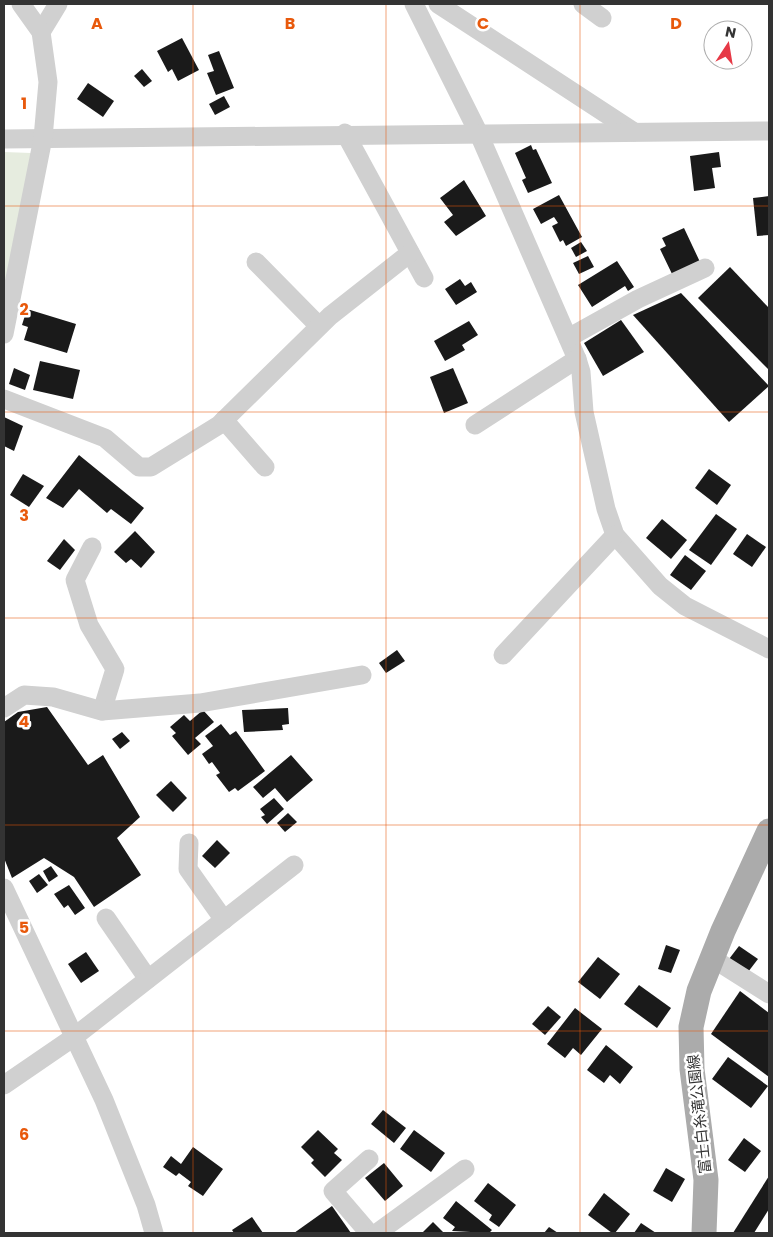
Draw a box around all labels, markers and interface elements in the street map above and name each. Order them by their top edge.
text: A [91,12,103,35]
text: B [285,12,295,35]
text: C [477,12,489,35]
text: D [670,12,682,35]
north arrow [703,20,753,70]
text: N [723,21,738,43]
text: 1 [21,92,27,115]
text: 2 [19,298,29,321]
text: 3 [19,504,29,527]
text: 4 [19,710,30,733]
text: 5 [19,916,29,939]
street label: 富士白糸滝公園線 [682,1053,716,1175]
text: 6 [19,1123,29,1146]

